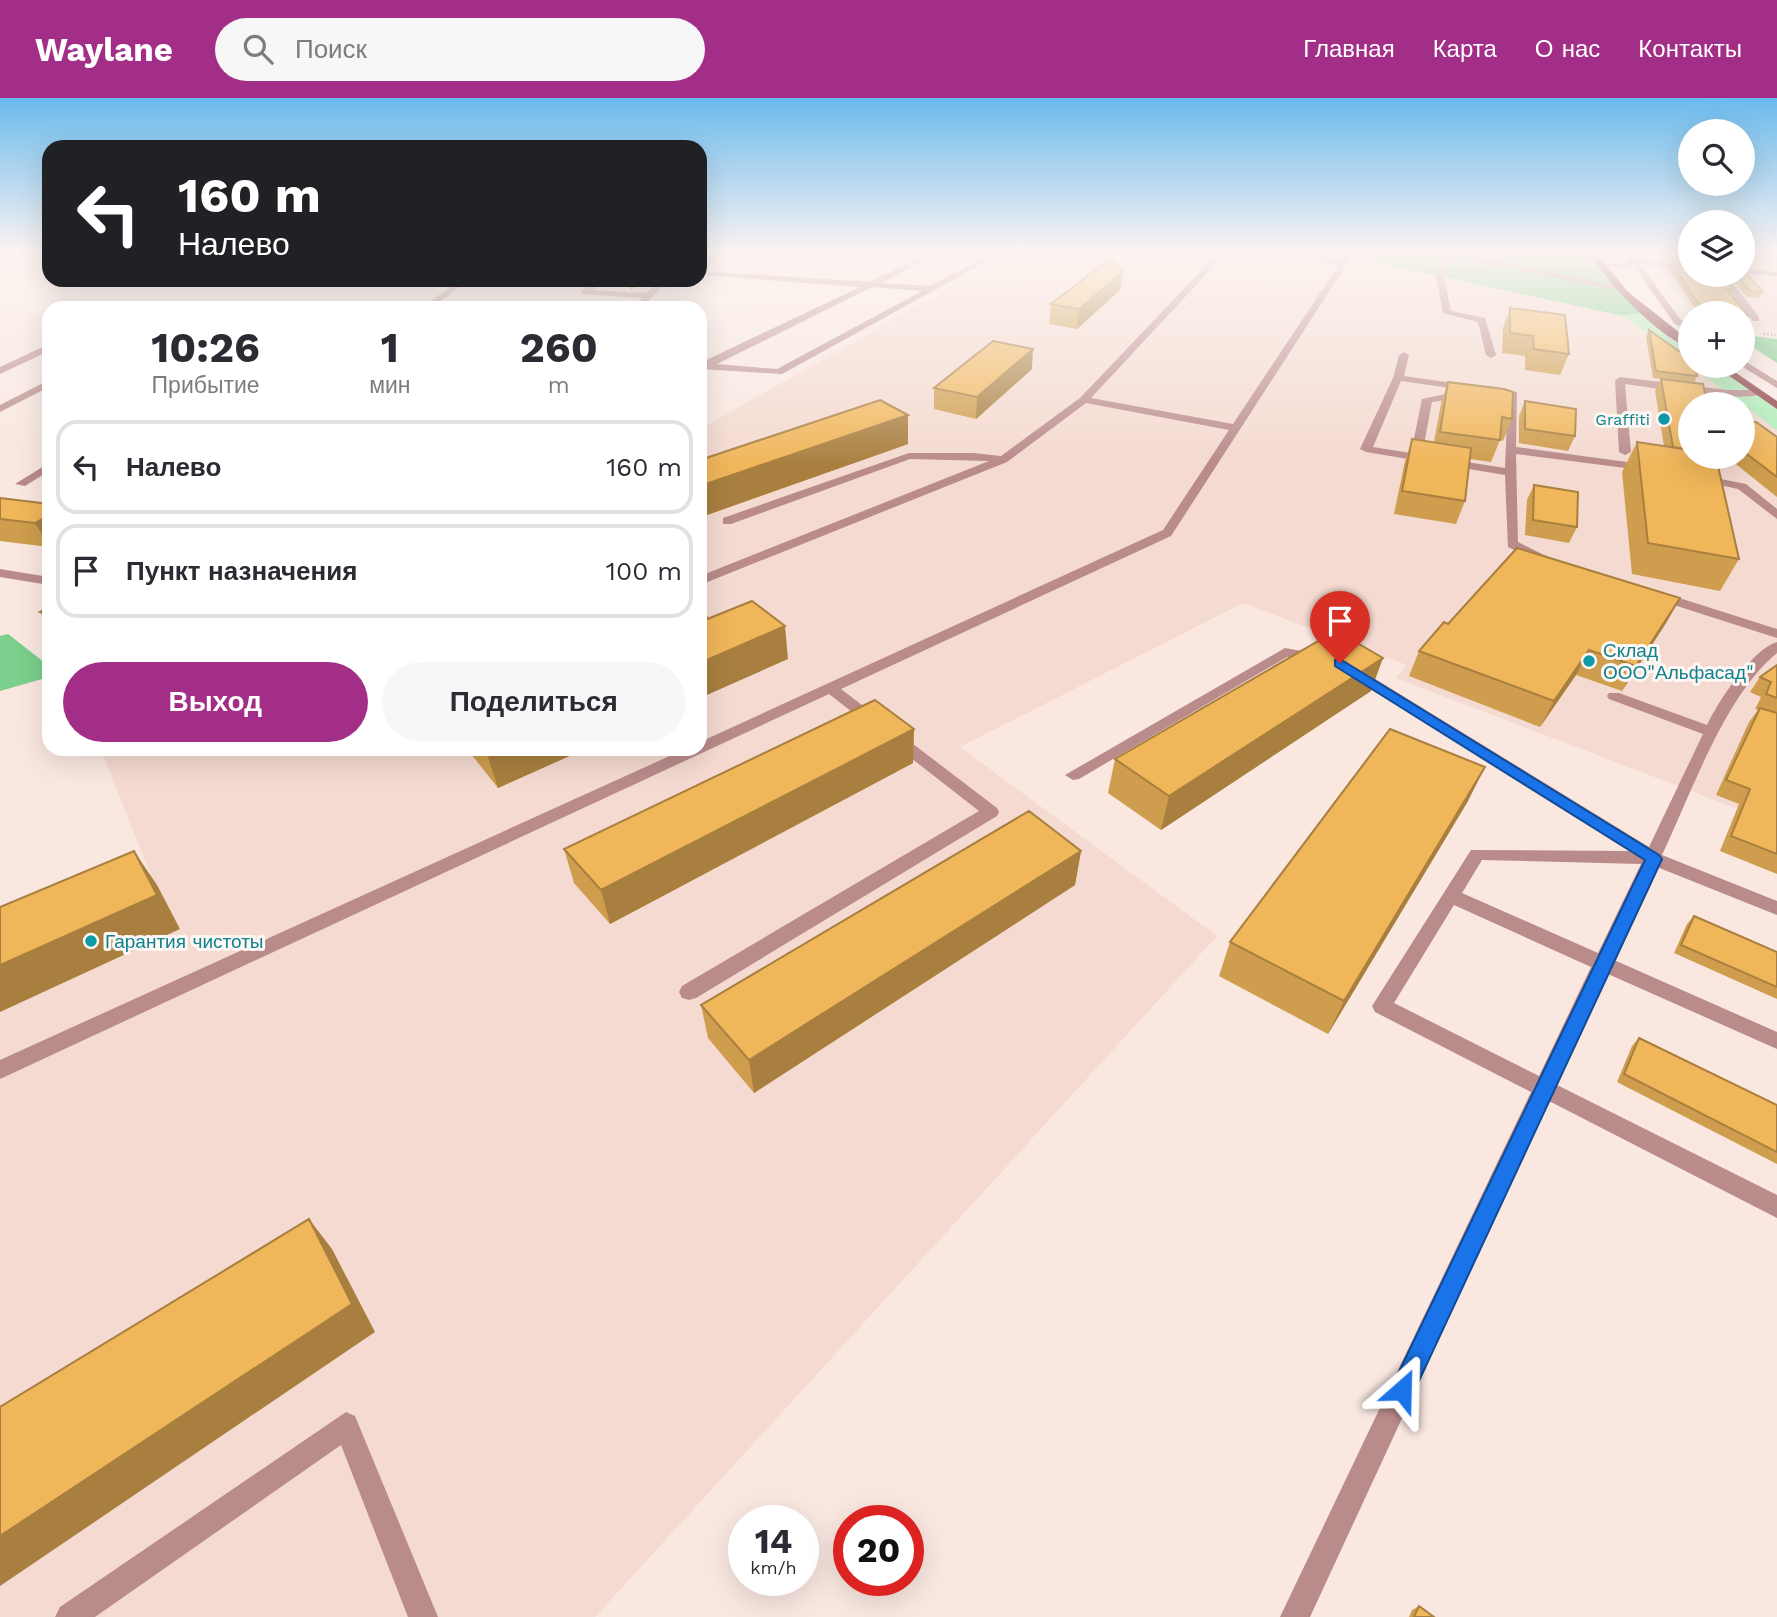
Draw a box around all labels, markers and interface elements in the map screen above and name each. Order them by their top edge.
search box [215,18,705,81]
text: Waylane [35,30,173,69]
icon: search [239,30,277,68]
text: Поиск [295,34,367,64]
text: Главная [1303,35,1395,63]
text: Карта [1433,35,1497,63]
text: О нас [1535,35,1600,63]
text: Контакты [1638,35,1742,63]
map controls [1678,119,1755,469]
button: search [1678,119,1755,196]
text: 160 m [178,166,321,224]
icon: left [63,168,154,259]
button: layers [1678,210,1755,287]
text: Налево [178,225,290,263]
button: + [1678,301,1755,378]
text: 10:26 [151,323,260,372]
text: 1 [381,323,399,372]
text: 260 [520,323,598,372]
text: Прибытие [152,372,260,399]
text: мин [369,372,411,399]
text: m [548,372,570,399]
button: − [1678,392,1755,469]
place label: Graffiti [1595,410,1650,429]
marker: Graffiti [1656,411,1672,427]
icon: left [67,448,105,486]
text: Налево [126,452,221,482]
text: 160 m [606,452,682,482]
icon: arrive [67,552,105,590]
text: Пункт назначения [126,556,357,586]
text: 100 m [606,556,682,586]
pin [1310,591,1370,663]
icon: arrive [1321,602,1359,640]
place label: Склад ООО"Альфасад" [1603,639,1754,684]
marker: Склад ООО"Альфасад" [1581,653,1597,669]
button: Выход [63,662,368,742]
button: Поделиться [382,662,686,742]
place label: Гарантия чистоты [105,930,264,953]
marker: Гарантия чистоты [83,933,99,949]
position arrow [1365,1353,1439,1427]
speed limit sign: 20 [833,1505,924,1596]
text: 14 [755,1520,792,1562]
text: km/h [750,1557,797,1578]

